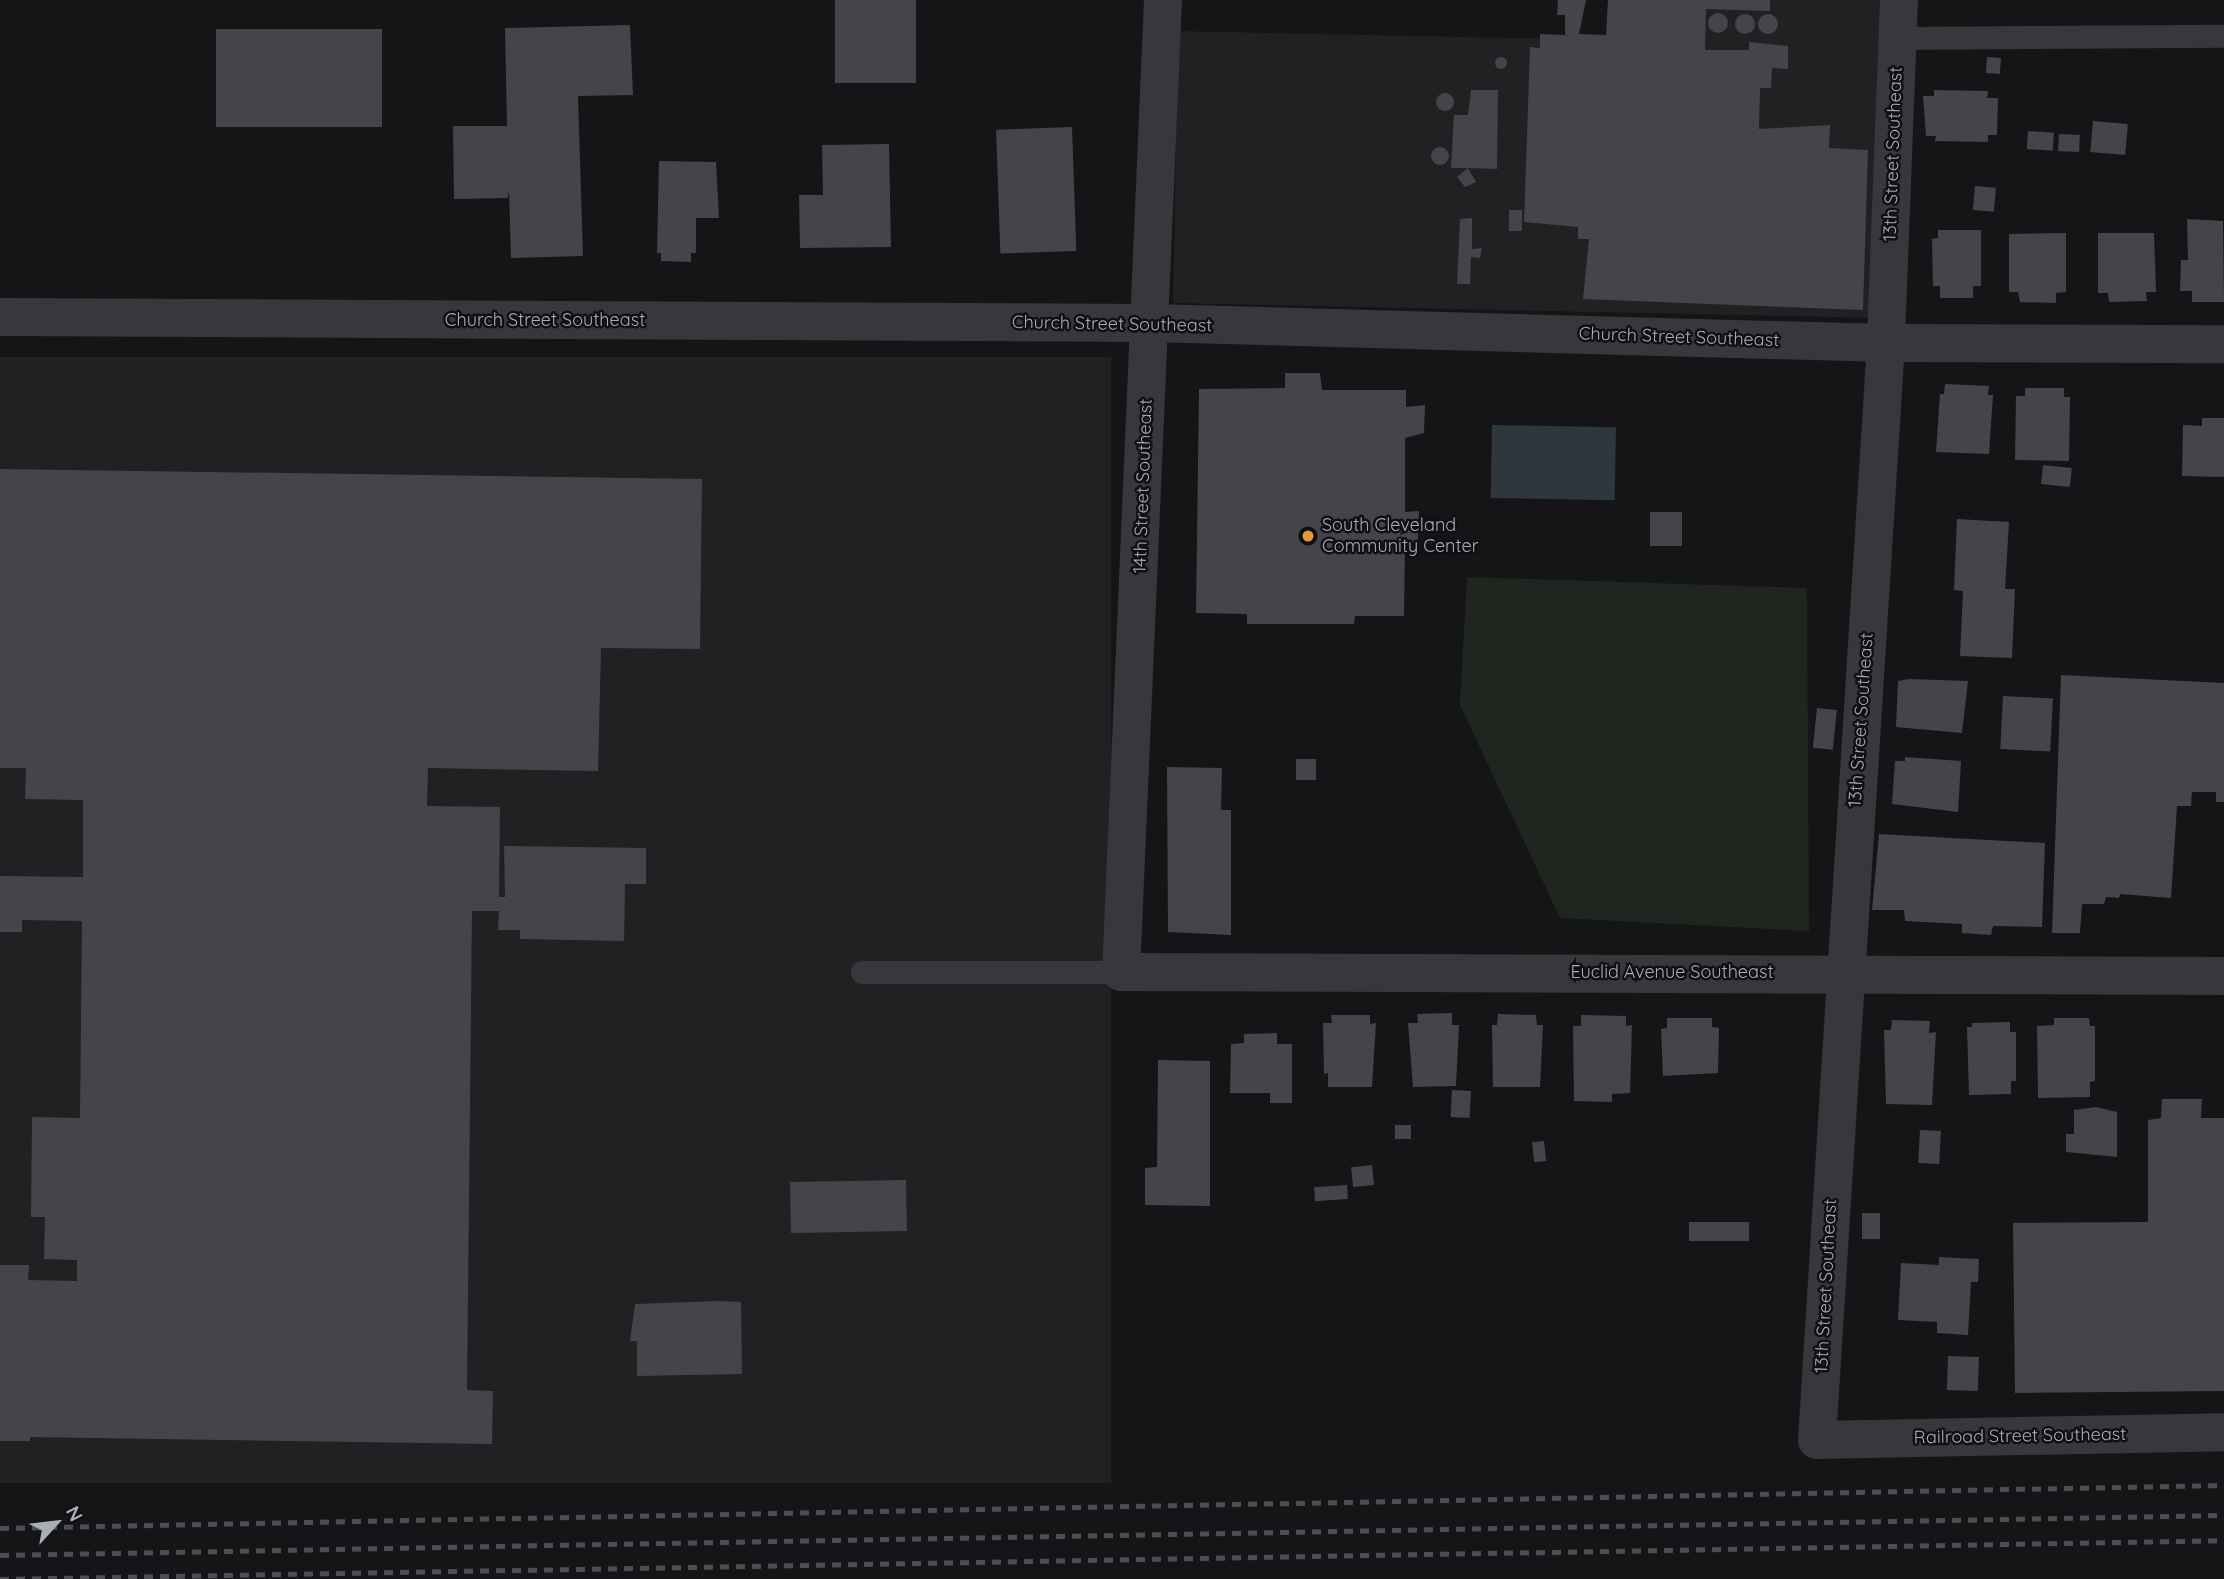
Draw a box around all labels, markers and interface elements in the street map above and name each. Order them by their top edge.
street label: 13th Street Southeast [1879,66,1907,242]
street label: Church Street Southeast [445,309,645,331]
street label: Church Street Southeast [1012,311,1212,337]
street label: Church Street Southeast [1578,323,1780,351]
street label: 14th Street Southeast [1129,398,1157,574]
place label: South Cleveland Community Center [1322,515,1479,558]
marker: South Cleveland Community Center [1300,528,1316,544]
street label: 13th Street Southeast [1844,632,1878,808]
street label: Euclid Avenue Southeast [1570,961,1774,983]
street label: 13th Street Southeast [1811,1198,1841,1374]
street label: Railroad Street Southeast [1914,1423,2126,1449]
north arrow [21,1488,91,1558]
text: N [61,1502,89,1525]

